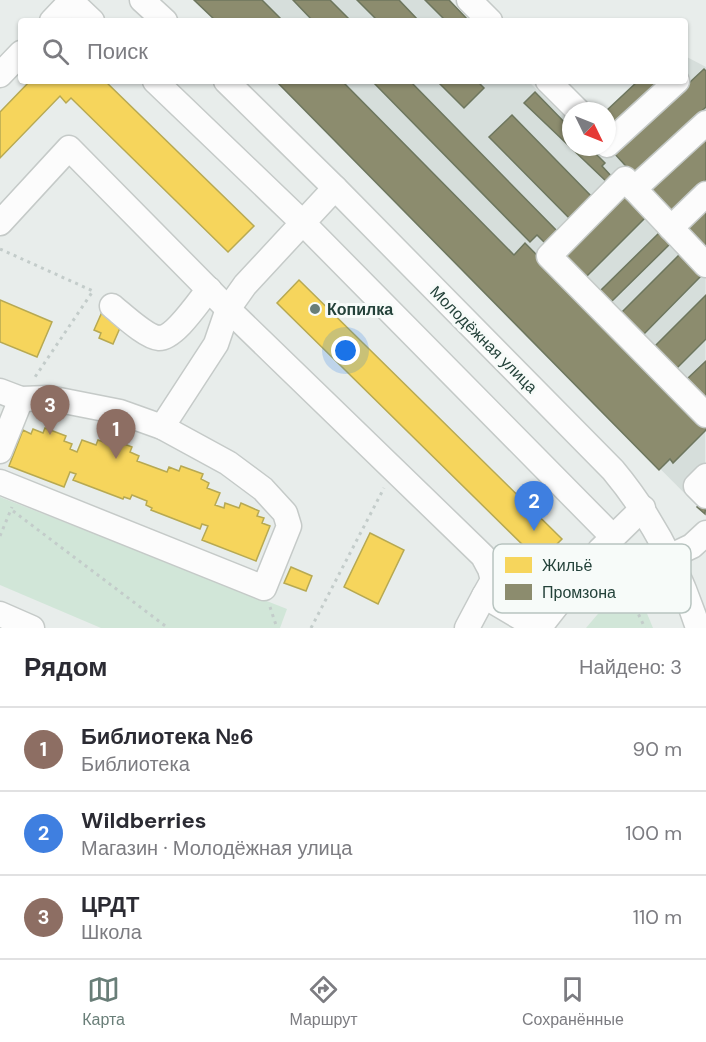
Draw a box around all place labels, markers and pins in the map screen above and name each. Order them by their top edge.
place label: Копилка [327,299,393,320]
marker: Копилка [308,302,322,316]
pin: 3 [31,386,70,435]
pin: 1 [96,410,136,459]
pin: 2 [514,482,554,531]

